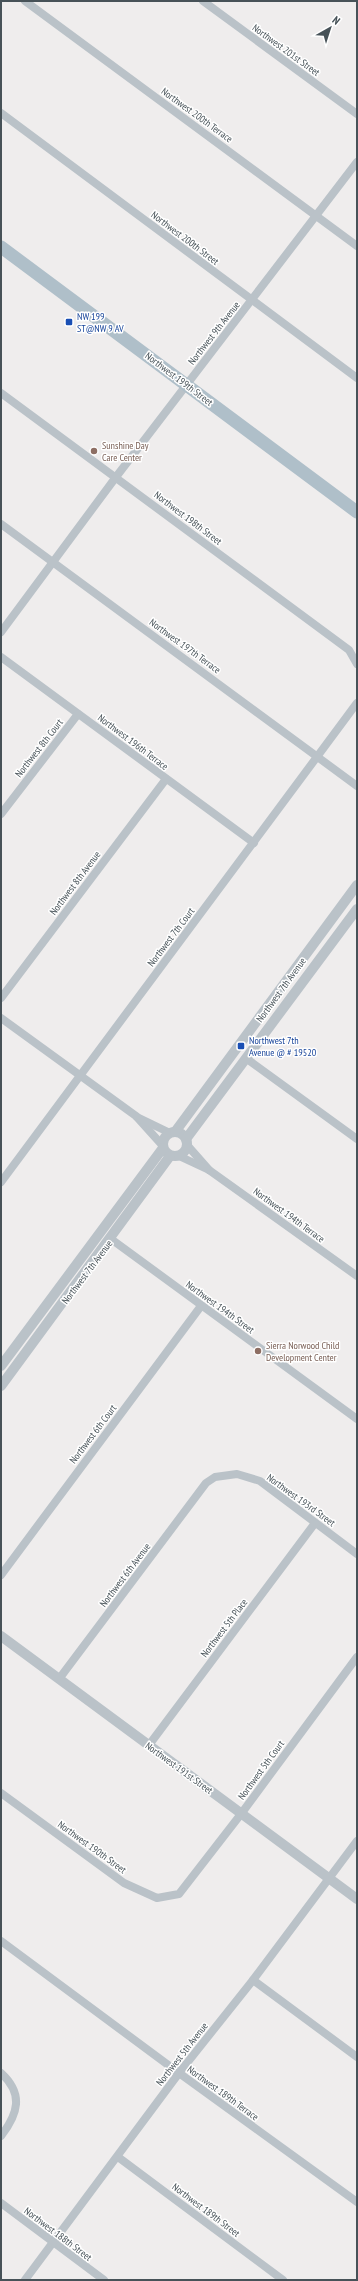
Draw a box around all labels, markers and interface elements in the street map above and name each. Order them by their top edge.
north arrow [310,8,350,48]
text: N [330,13,343,28]
street label: Northwest 201st Street [250,21,323,79]
street label: Northwest 200th Terrace [159,85,235,145]
street label: Northwest 200th Street [149,208,222,268]
street label: Northwest 9th Avenue [185,299,243,367]
place label: NW 199 ST@NW 9 AV [77,310,124,335]
marker: NW 199 ST@NW 9 AV [64,317,74,327]
street label: Northwest 199th Street [143,349,216,409]
place label: Sunshine Day Care Center [102,439,149,464]
marker: Sunshine Day Care Center [89,446,99,456]
street label: Northwest 198th Street [152,488,225,548]
street label: Northwest 197th Terrace [147,616,223,676]
street label: Northwest 196th Terrace [95,711,171,773]
street label: Northwest 8th Court [12,716,66,780]
street label: Northwest 8th Avenue [47,848,103,918]
street label: Northwest 7th Court [145,905,198,969]
street label: Northwest 7th Avenue [253,955,309,1025]
place label: Northwest 7th Avenue @ # 19520 [249,1034,317,1059]
marker: Northwest 7th Avenue @ # 19520 [236,1041,246,1051]
street label: Northwest 194th Terrace [251,1185,327,1245]
street label: Northwest 7th Avenue [59,1237,115,1307]
street label: Northwest 194th Street [183,1278,257,1336]
place label: Sierra Norwood Child Development Center [266,1339,339,1364]
marker: Sierra Norwood Child Development Center [253,1346,263,1356]
street label: Northwest 6th Court [67,1402,120,1466]
street label: Northwest 193rd Street [264,1471,338,1529]
street label: Northwest 6th Avenue [97,1540,153,1610]
street label: Northwest 5th Place [198,1596,250,1660]
street label: Northwest 5th Court [235,1737,287,1802]
street label: Northwest 191st Street [143,1739,216,1797]
street label: Northwest 190th Street [55,1818,129,1876]
street label: Northwest 5th Avenue [153,2020,211,2088]
street label: Northwest 189th Terrace [185,2063,261,2123]
street label: Northwest 189th Street [170,2180,243,2240]
street label: Northwest 188th Street [22,2204,95,2264]

